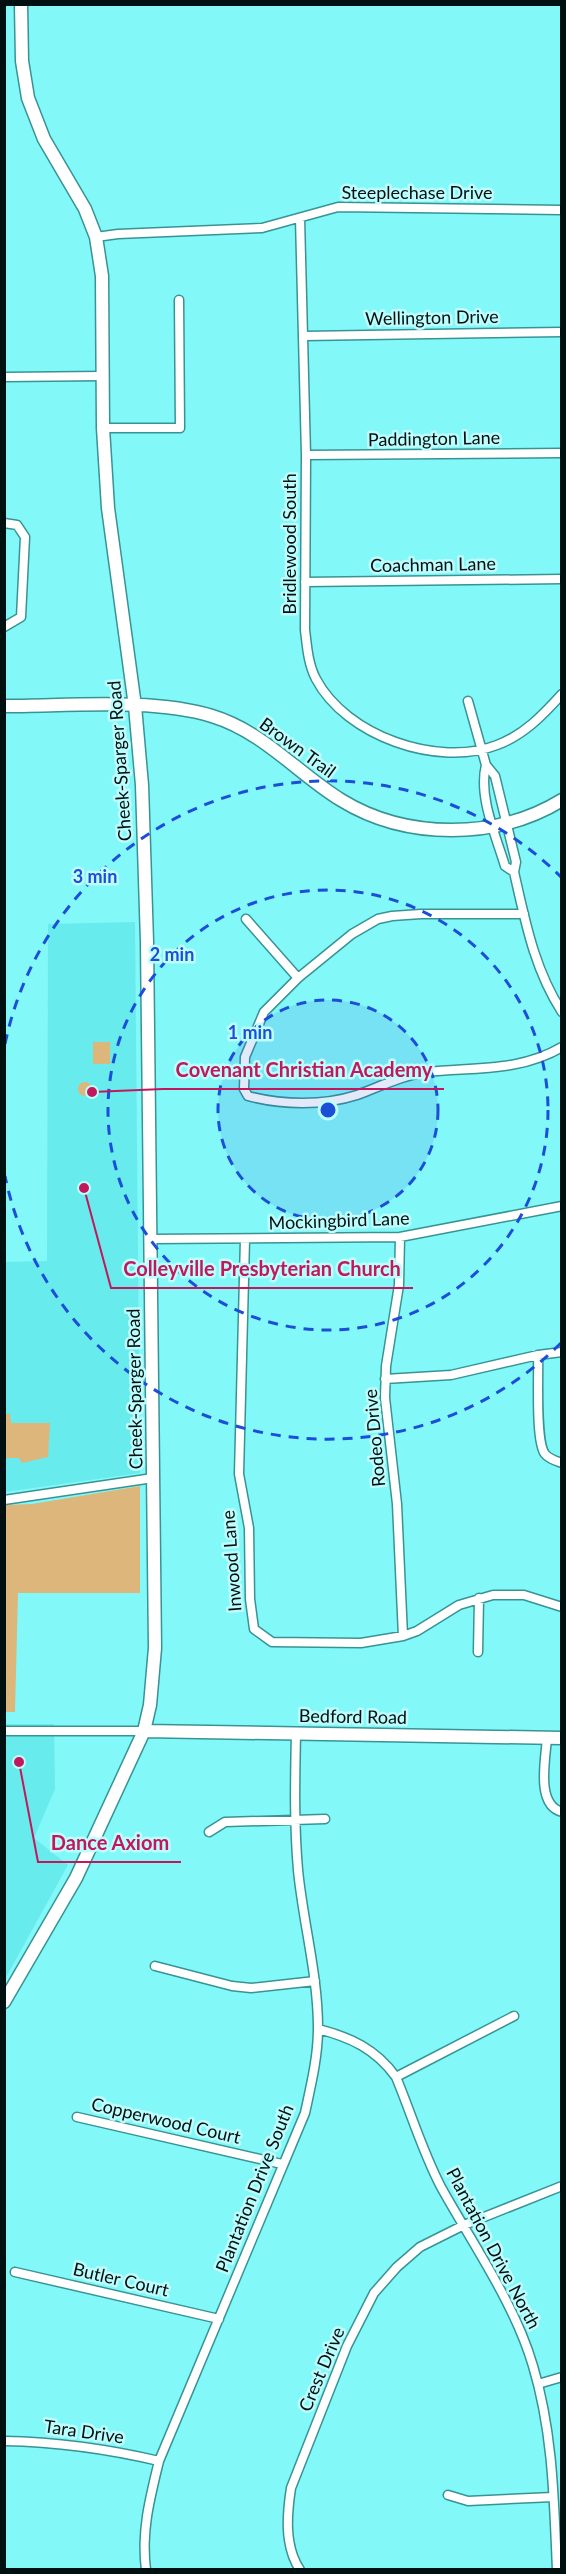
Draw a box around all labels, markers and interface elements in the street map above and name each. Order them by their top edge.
street label: Steeplechase Drive [341,181,493,203]
street label: Wellington Drive [365,305,499,329]
street label: Paddington Lane [368,426,500,450]
street label: Bridlewood South [278,473,300,615]
street label: Coachman Lane [370,552,496,576]
street label: Cheek-Sparger Road [102,680,136,842]
street label: Brown Trail [256,712,340,782]
text: 3 min [73,865,117,887]
text: 2 min [150,943,194,965]
text: 1 min [228,1021,272,1043]
callout: Covenant Christian Academy [163,1051,444,1089]
text: Covenant Christian Academy [176,1057,433,1081]
centre of rings [318,1100,338,1120]
street label: Mockingbird Lane [268,1207,410,1233]
callout: Colleyville Presbyterian Church [111,1250,413,1288]
text: Colleyville Presbyterian Church [123,1256,401,1280]
street label: Cheek-Sparger Road [122,1308,146,1470]
street label: Rodeo Drive [359,1388,389,1488]
street label: Inwood Lane [216,1509,246,1613]
street label: Bedford Road [299,1704,407,1728]
callout: Dance Axiom [38,1824,181,1862]
text: Dance Axiom [51,1830,169,1854]
street label: Copperwood Court [89,2092,243,2148]
street label: Plantation Drive South [210,2101,298,2275]
street label: Plantation Drive North [442,2164,546,2332]
street label: Butler Court [71,2257,172,2301]
street label: Crest Drive [293,2324,349,2414]
street label: Tara Drive [43,2415,125,2447]

